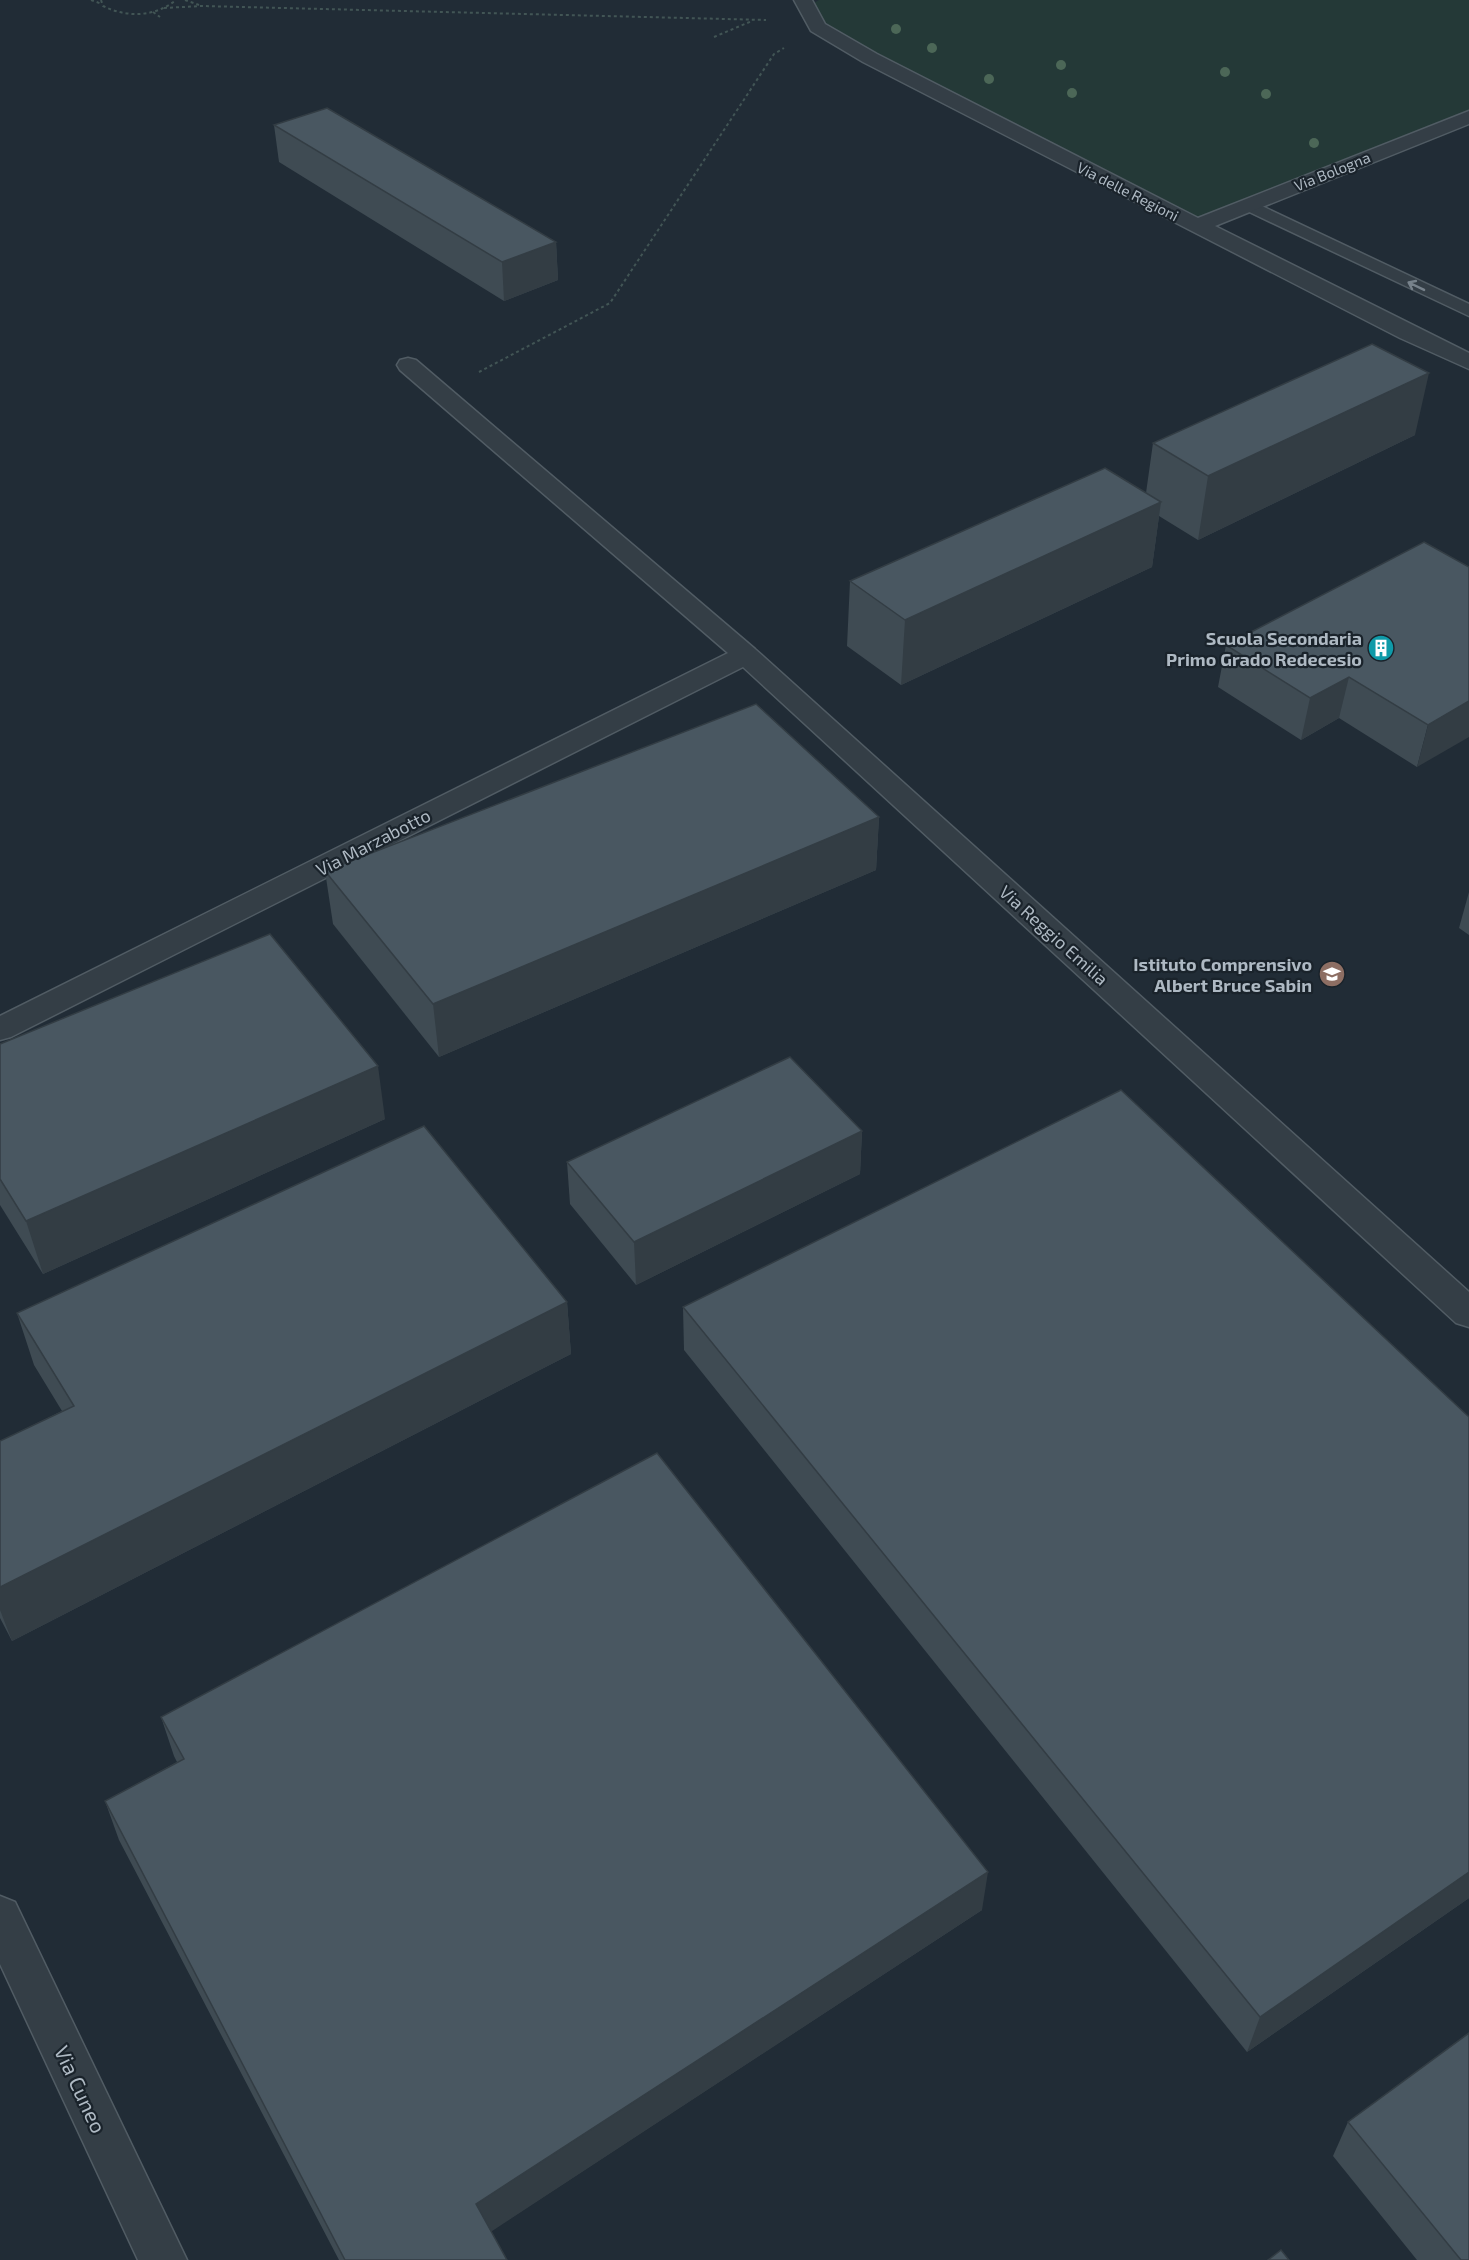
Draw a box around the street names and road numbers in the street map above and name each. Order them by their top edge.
street label: Via Bologna [1291,148,1373,194]
street label: Via delle Regioni [1074,158,1182,224]
street label: Via Marzabotto [312,804,434,880]
street label: Via Reggio Emilia [995,880,1113,990]
street label: Via Cuneo [50,2041,112,2137]

